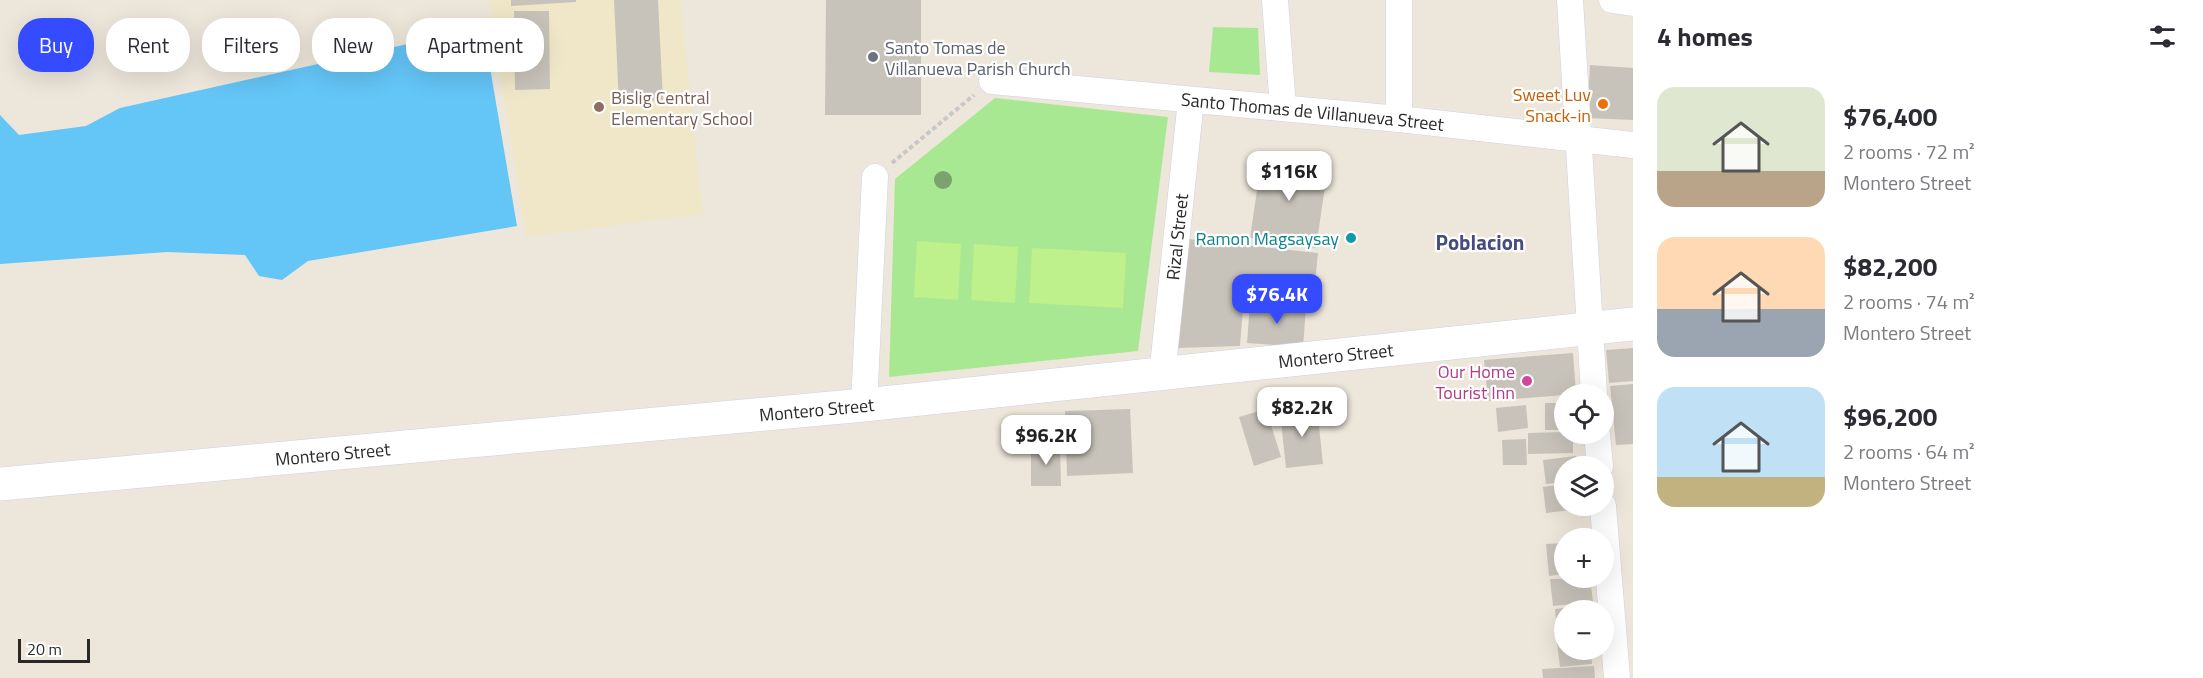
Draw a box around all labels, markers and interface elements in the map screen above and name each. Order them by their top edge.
text: 4 homes [1657,17,1753,56]
chip: Buy [18,18,94,72]
chip: Rent [106,18,190,72]
chip: Filters [202,18,300,72]
chip: New [312,18,394,72]
chip: Apartment [406,18,544,72]
icon: filters [2146,20,2179,53]
place label: Santo Tomas de Villanueva Parish Church [885,34,1071,82]
marker: Santo Tomas de Villanueva Parish Church [866,50,880,64]
place label: Sweet Luv Snack-in [1513,81,1591,129]
place label: Bislig Central Elementary School [611,84,753,132]
street label: Santo Thomas de Villanueva Street [1180,85,1446,137]
marker: Sweet Luv Snack-in [1596,97,1610,111]
text: $76,400 [1843,97,1937,136]
marker: Bislig Central Elementary School [592,100,606,114]
icon: home [1705,111,1777,183]
text: 2 rooms · 72 m² [1843,136,1975,167]
pin: $116K [1247,151,1331,202]
text: $116K [1261,155,1317,186]
text: Montero Street [1843,167,1971,198]
street label: Rizal Street [1159,191,1195,281]
place label: Ramon Magsaysay [1195,225,1339,252]
district label: Poblacion [1436,226,1524,258]
marker: Ramon Magsaysay [1344,231,1358,245]
text: $82,200 [1843,247,1937,286]
icon: home [1705,261,1777,333]
pin: $76.4K [1228,274,1326,325]
text: $76.4K [1246,278,1308,309]
text: 2 rooms · 74 m² [1843,286,1975,317]
text: Montero Street [1843,317,1971,348]
street label: Montero Street [1277,336,1395,375]
place label: Our Home Tourist Inn [1436,358,1515,406]
marker: Our Home Tourist Inn [1520,374,1534,388]
map controls [1554,384,1614,660]
button: locate [1554,384,1614,444]
pin: $82.2K [1253,387,1351,438]
street label: Montero Street [758,390,876,428]
text: $82.2K [1271,391,1333,422]
text: $96,200 [1843,397,1937,436]
icon: home [1705,411,1777,483]
pin: $96.2K [997,415,1095,466]
text: $96.2K [1015,419,1077,450]
street label: Montero Street [274,435,392,472]
text: 2 rooms · 64 m² [1843,436,1975,467]
button: layers [1554,456,1614,516]
text: Montero Street [1843,467,1971,498]
button: + [1554,528,1614,588]
button: − [1554,600,1614,660]
scale bar [18,636,90,664]
text: 20 m [27,637,62,661]

